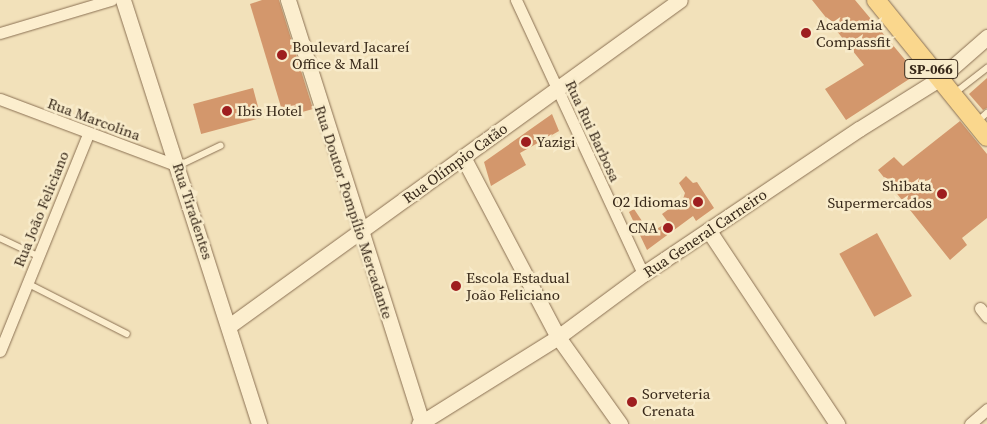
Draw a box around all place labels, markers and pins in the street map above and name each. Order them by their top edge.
place label: Academia Compassfit [816,15,890,50]
marker: Academia Compassfit [800,27,812,39]
place label: Boulevard Jacareí Office & Mall [292,37,409,72]
marker: Boulevard Jacareí Office & Mall [276,49,288,61]
place label: Ibis Hotel [237,102,302,120]
marker: Ibis Hotel [221,105,233,117]
place label: Yazigi [536,133,575,151]
marker: Yazigi [520,136,532,148]
place label: Shibata Supermercados [828,176,932,211]
marker: Shibata Supermercados [936,188,948,200]
place label: O2 Idiomas [612,193,688,211]
marker: O2 Idiomas [692,196,704,208]
place label: CNA [628,219,658,237]
marker: CNA [662,222,674,234]
place label: Escola Estadual João Feliciano [466,268,570,303]
marker: Escola Estadual João Feliciano [450,280,462,292]
place label: Sorveteria Crenata [642,384,710,419]
marker: Sorveteria Crenata [626,396,638,408]

